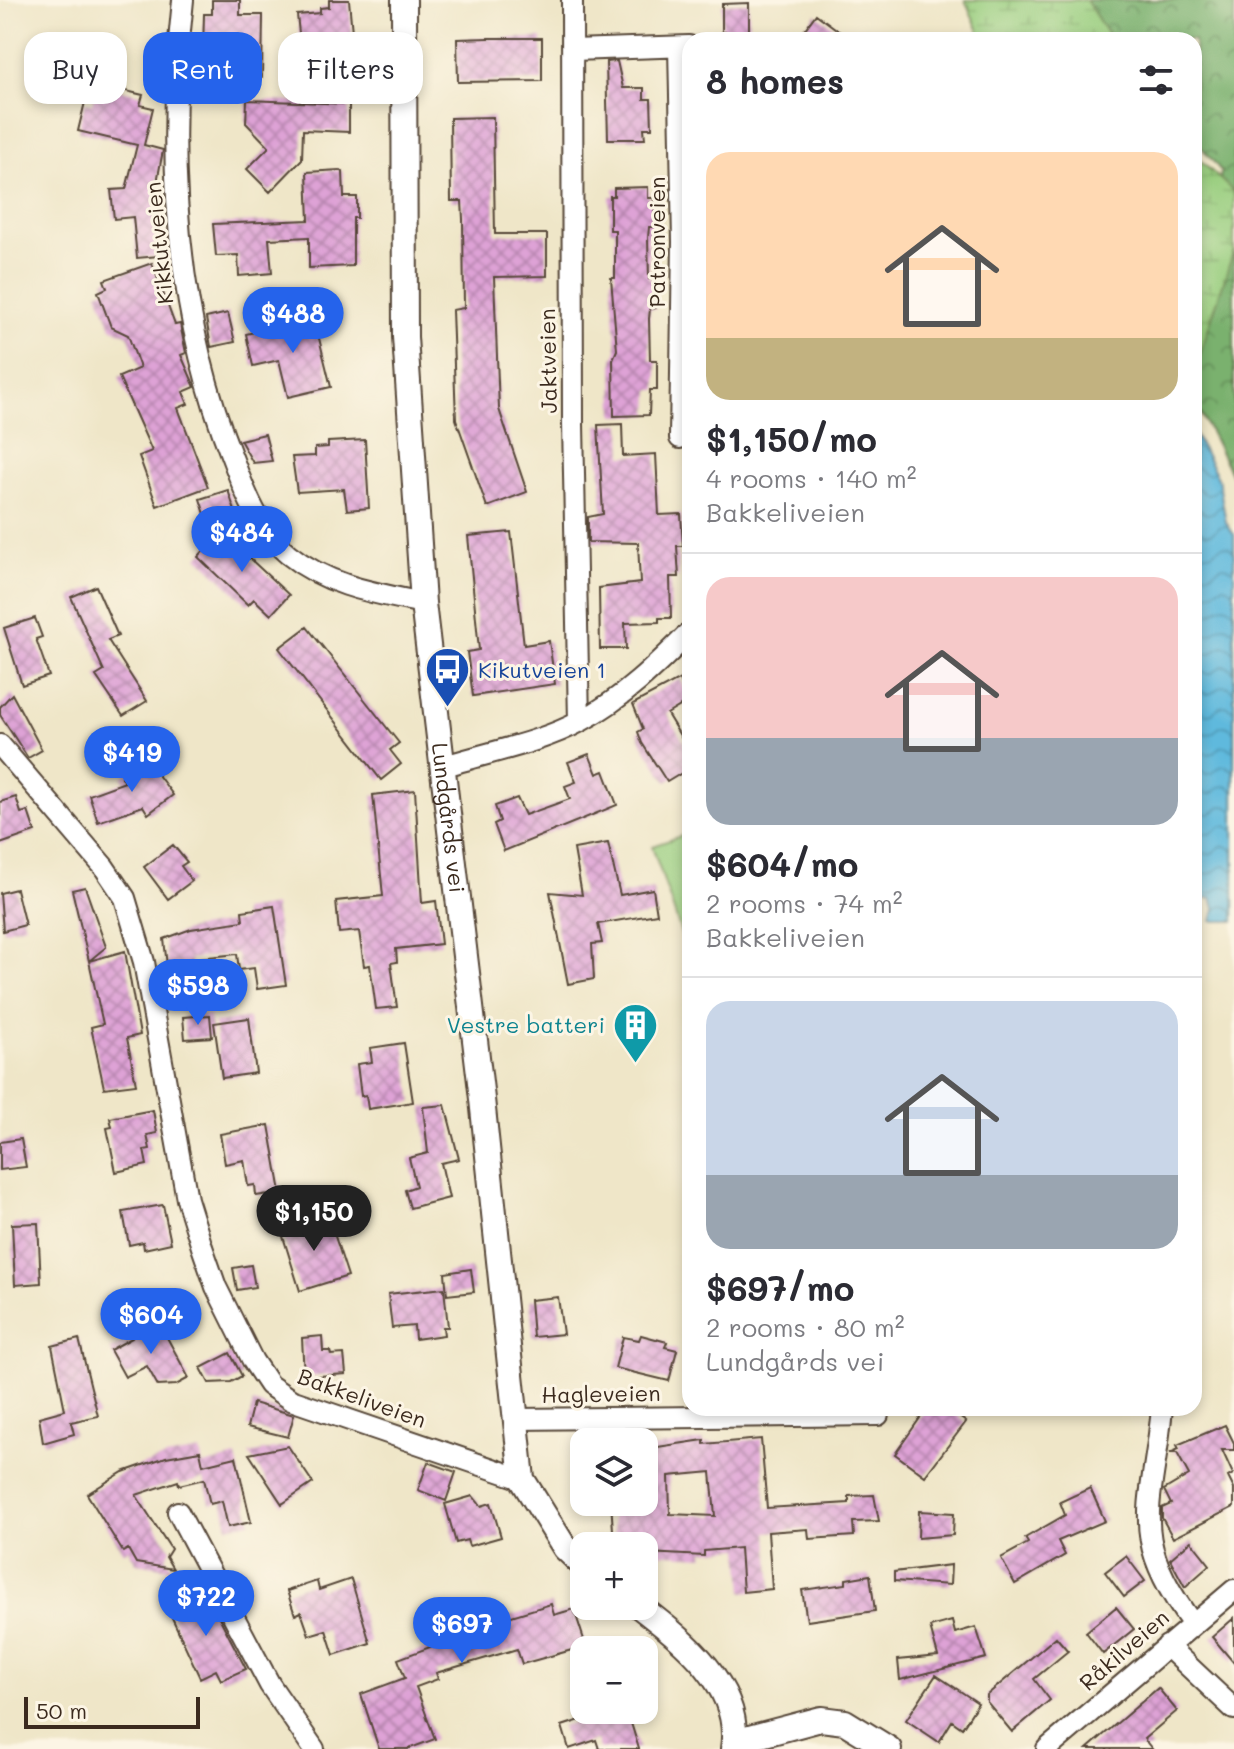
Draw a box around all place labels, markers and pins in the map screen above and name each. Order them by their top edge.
pin: $488 [246,287,340,355]
pin: $484 [195,506,289,574]
bus stop icon: Kikutveien 1 [423,646,471,709]
place label: Kikutveien 1 [478,655,606,684]
pin: $419 [85,726,179,794]
pin: $598 [151,959,245,1027]
building icon: Vestre batteri [612,1001,660,1064]
place label: Vestre batteri [447,1010,605,1039]
pin: $1,150 [249,1185,379,1253]
pin: $604 [104,1288,198,1356]
pin: $722 [159,1570,253,1638]
pin: $697 [415,1597,509,1665]

